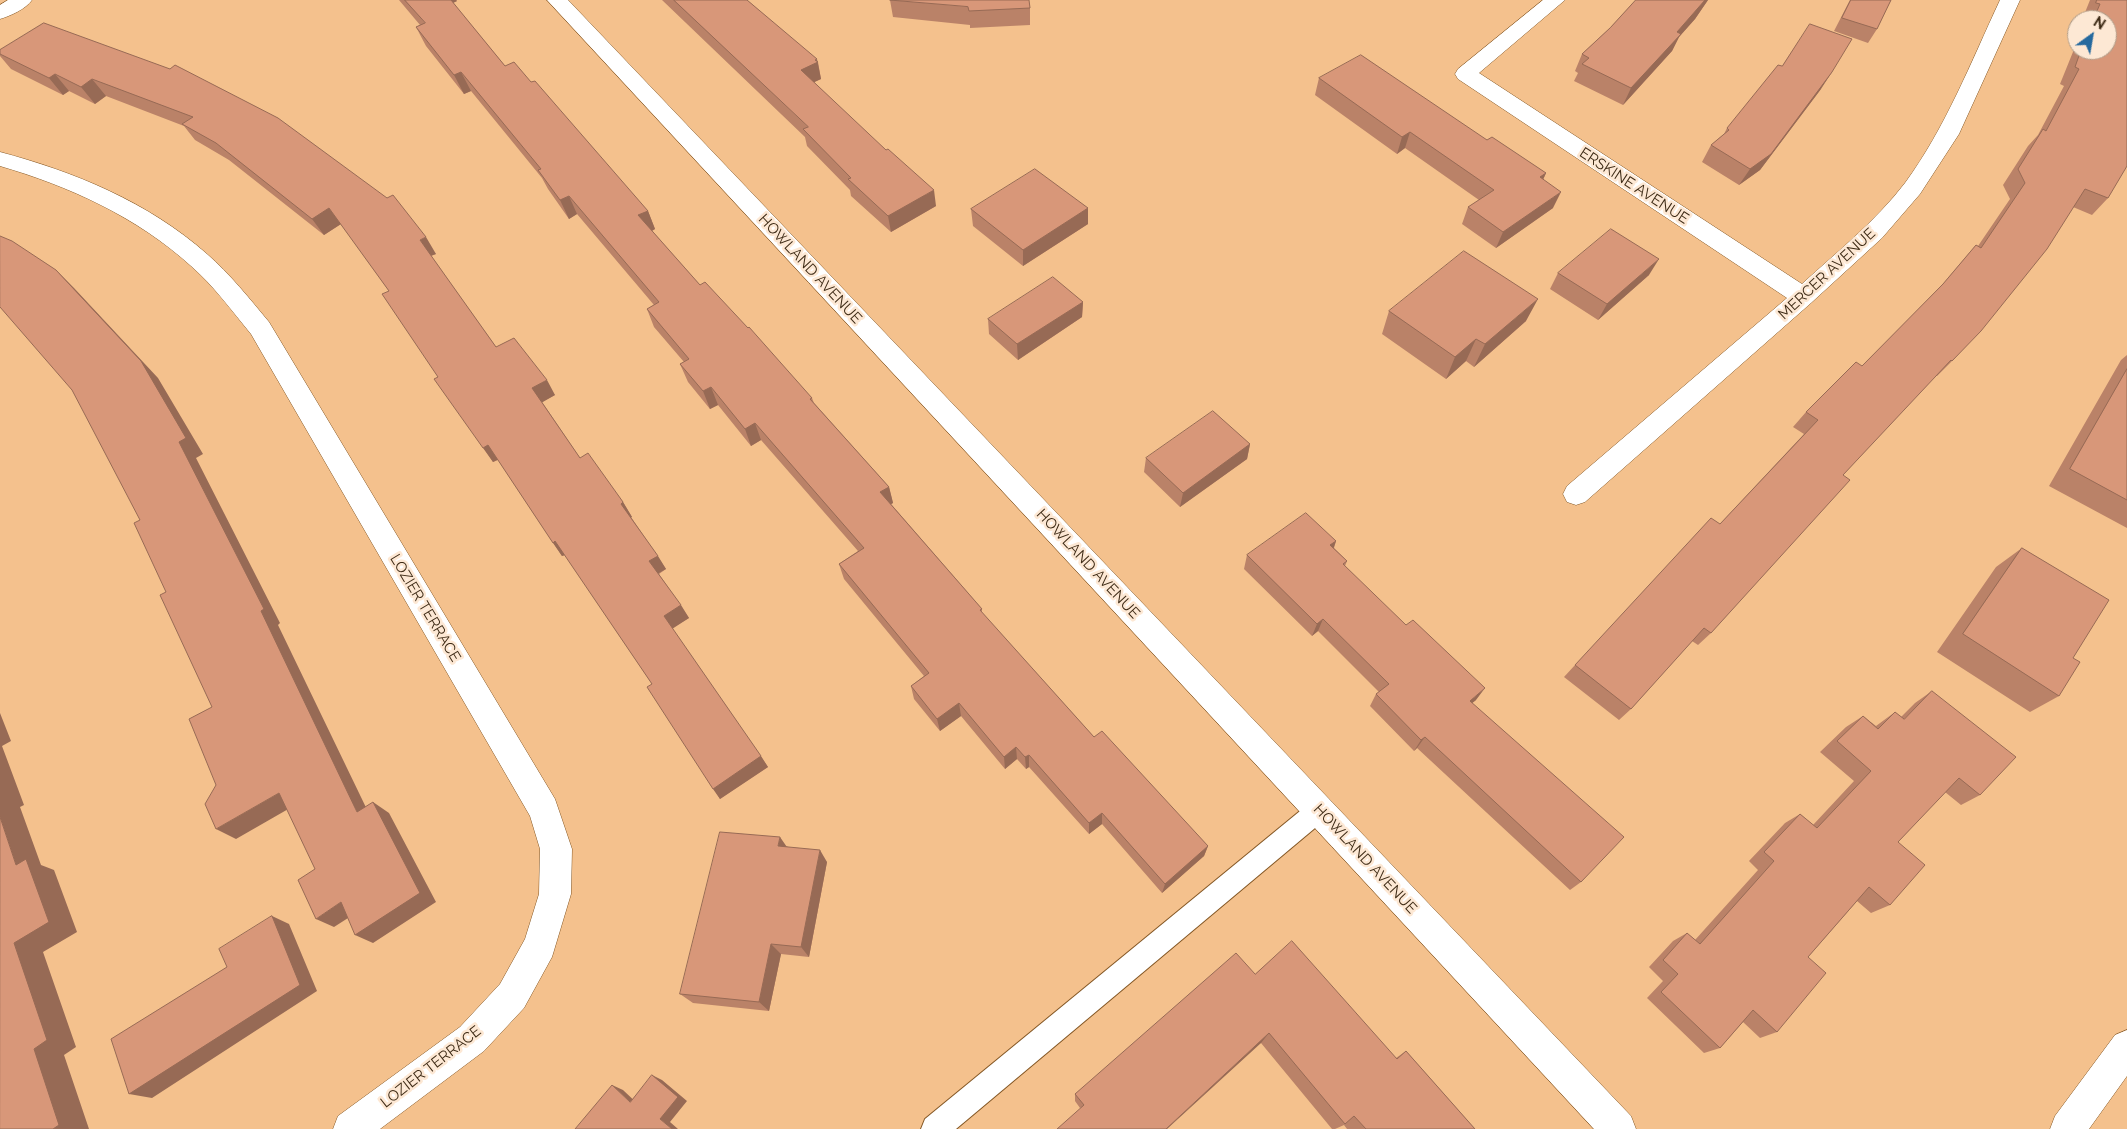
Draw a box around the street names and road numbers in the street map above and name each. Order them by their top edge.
street label: ERSKINE AVENUE [1576,144,1692,228]
street label: HOWLAND AVENUE [755,210,865,328]
street label: MERCER AVENUE [1775,225,1879,323]
street label: HOWLAND AVENUE [1033,505,1143,623]
street label: LOZIER TERRACE [386,551,464,665]
street label: HOWLAND AVENUE [1310,800,1420,918]
street label: LOZIER TERRACE [377,1022,485,1112]

